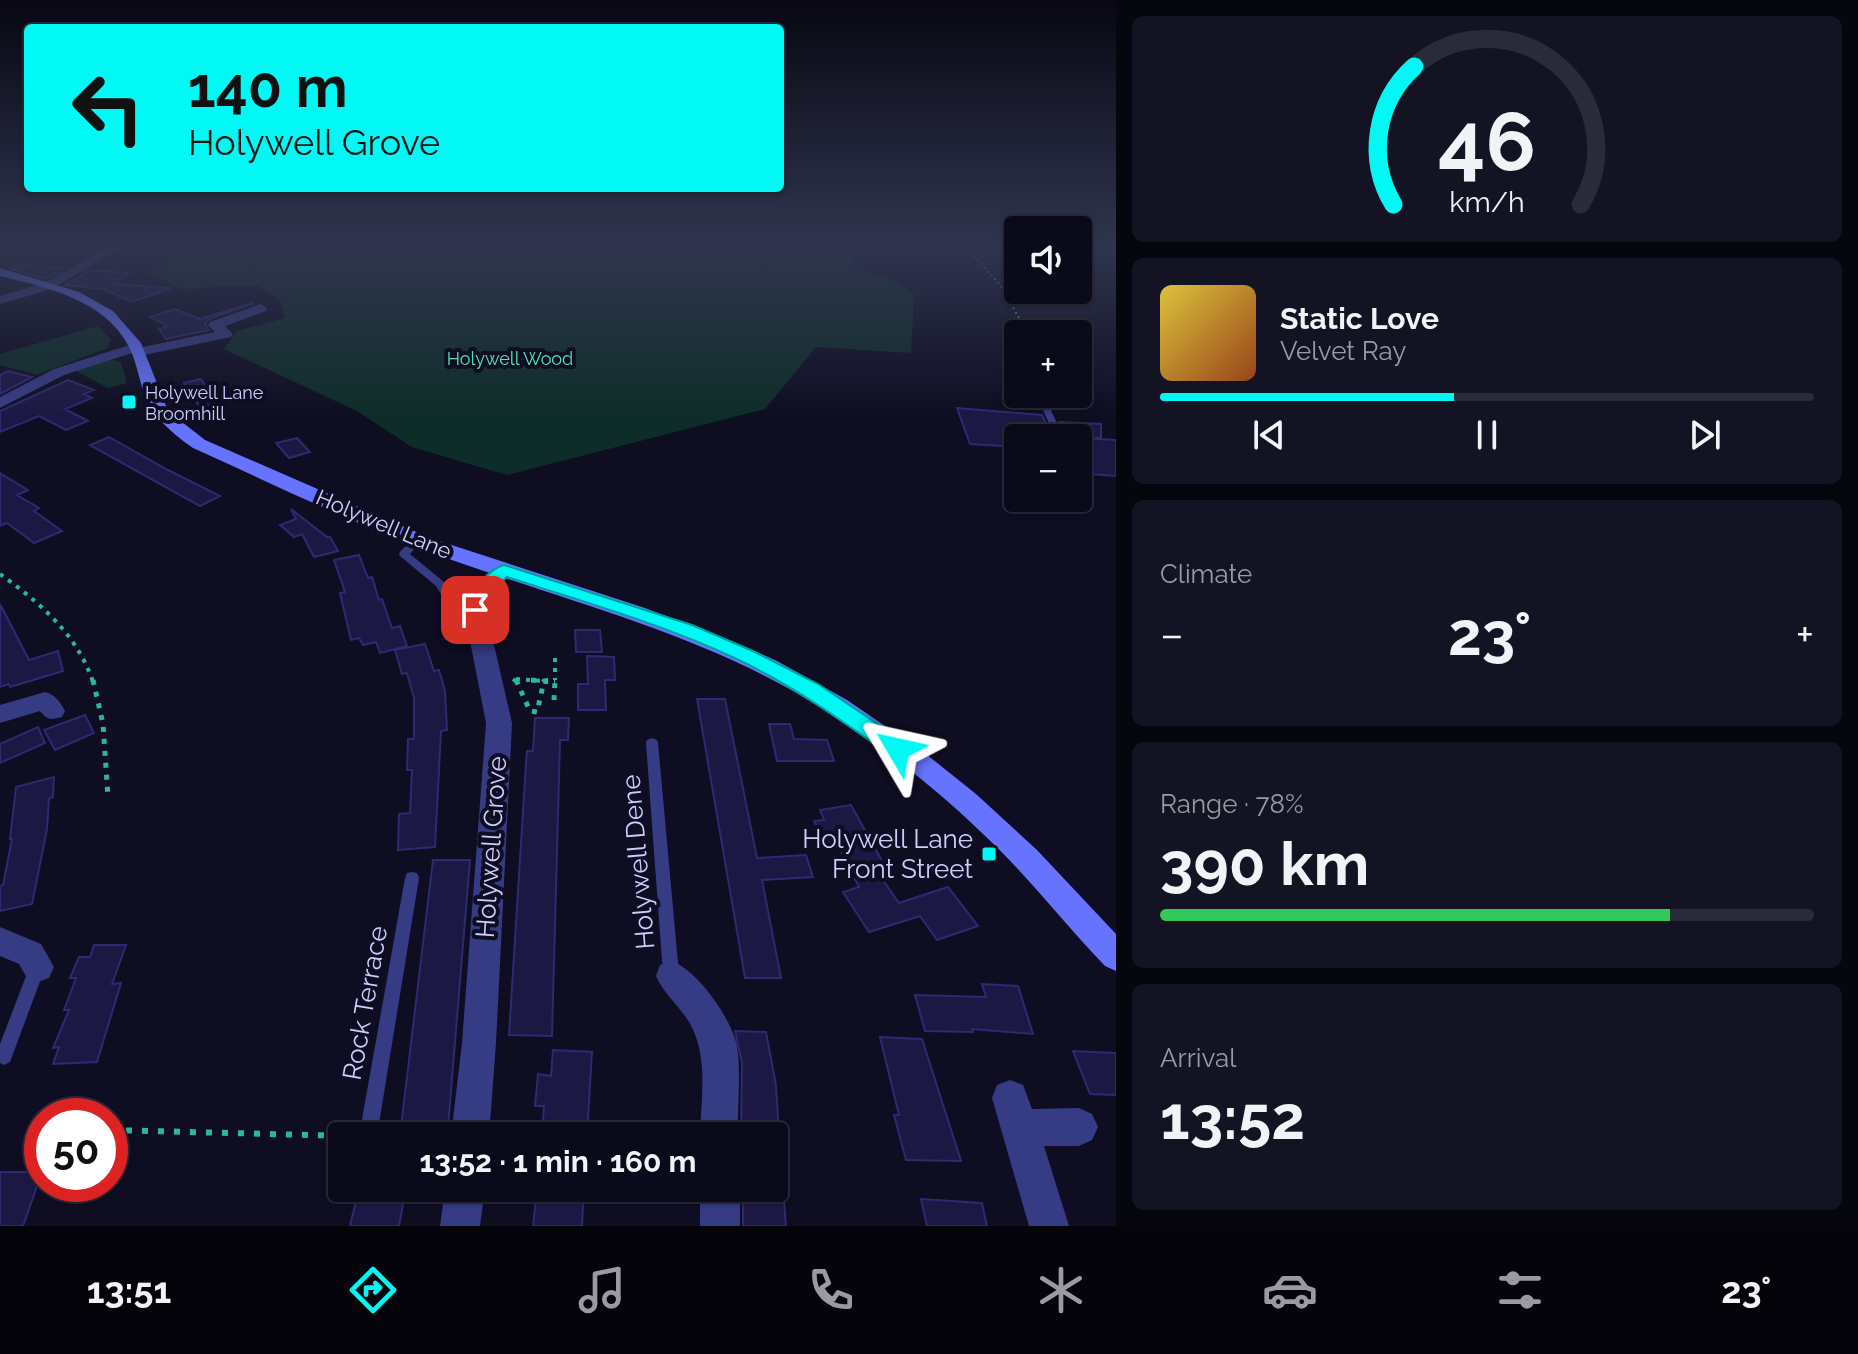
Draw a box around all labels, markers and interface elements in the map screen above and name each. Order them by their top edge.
text: 140 m [188,54,348,120]
icon: left [56,56,160,160]
text: 46 [1438,93,1536,190]
text: Holywell Grove [188,121,440,163]
text: km/h [1449,185,1525,219]
map controls [1004,216,1092,512]
button: sound [1004,216,1092,304]
text: Static Love [1280,301,1439,336]
button: + [1004,320,1092,408]
text: Velvet Ray [1280,336,1406,366]
park label: Holywell Wood [447,348,573,369]
place label: Holywell Lane Broomhill [145,382,264,424]
marker: Holywell Lane Broomhill [120,393,138,411]
icon: previous [1247,413,1291,457]
icon: pause [1465,413,1509,457]
icon: next [1683,413,1727,457]
button: − [1004,424,1092,512]
street label: Holywell Lane [312,484,456,564]
text: Climate [1160,559,1252,589]
pin [441,576,509,644]
icon: arrive [453,588,497,632]
text: 23° [1448,599,1531,669]
text: − [1160,609,1184,660]
text: + [1796,609,1814,660]
position arrow [856,707,940,791]
street label: Holywell Grove [470,755,512,939]
street label: Holywell Dene [615,773,661,951]
text: Range · 78% [1160,789,1304,819]
place label: Holywell Lane Front Street [802,824,973,884]
text: 390 km [1160,829,1369,899]
marker: Holywell Lane Front Street [980,845,998,863]
street label: Rock Terrace [337,924,393,1082]
text: Arrival [1160,1043,1236,1073]
text: 13:52 [1160,1083,1305,1153]
speed limit sign: 50 [24,1098,128,1202]
text: 13:52 · 1 min · 160 m [419,1144,697,1179]
icon: directions [345,1262,401,1318]
icon: music [574,1262,630,1318]
icon: phone [803,1262,859,1318]
icon: climate [1033,1262,1089,1318]
icon: car [1262,1262,1318,1318]
icon: filters [1492,1262,1548,1318]
text: 13:51 [87,1269,171,1311]
text: 23° [1721,1269,1771,1311]

